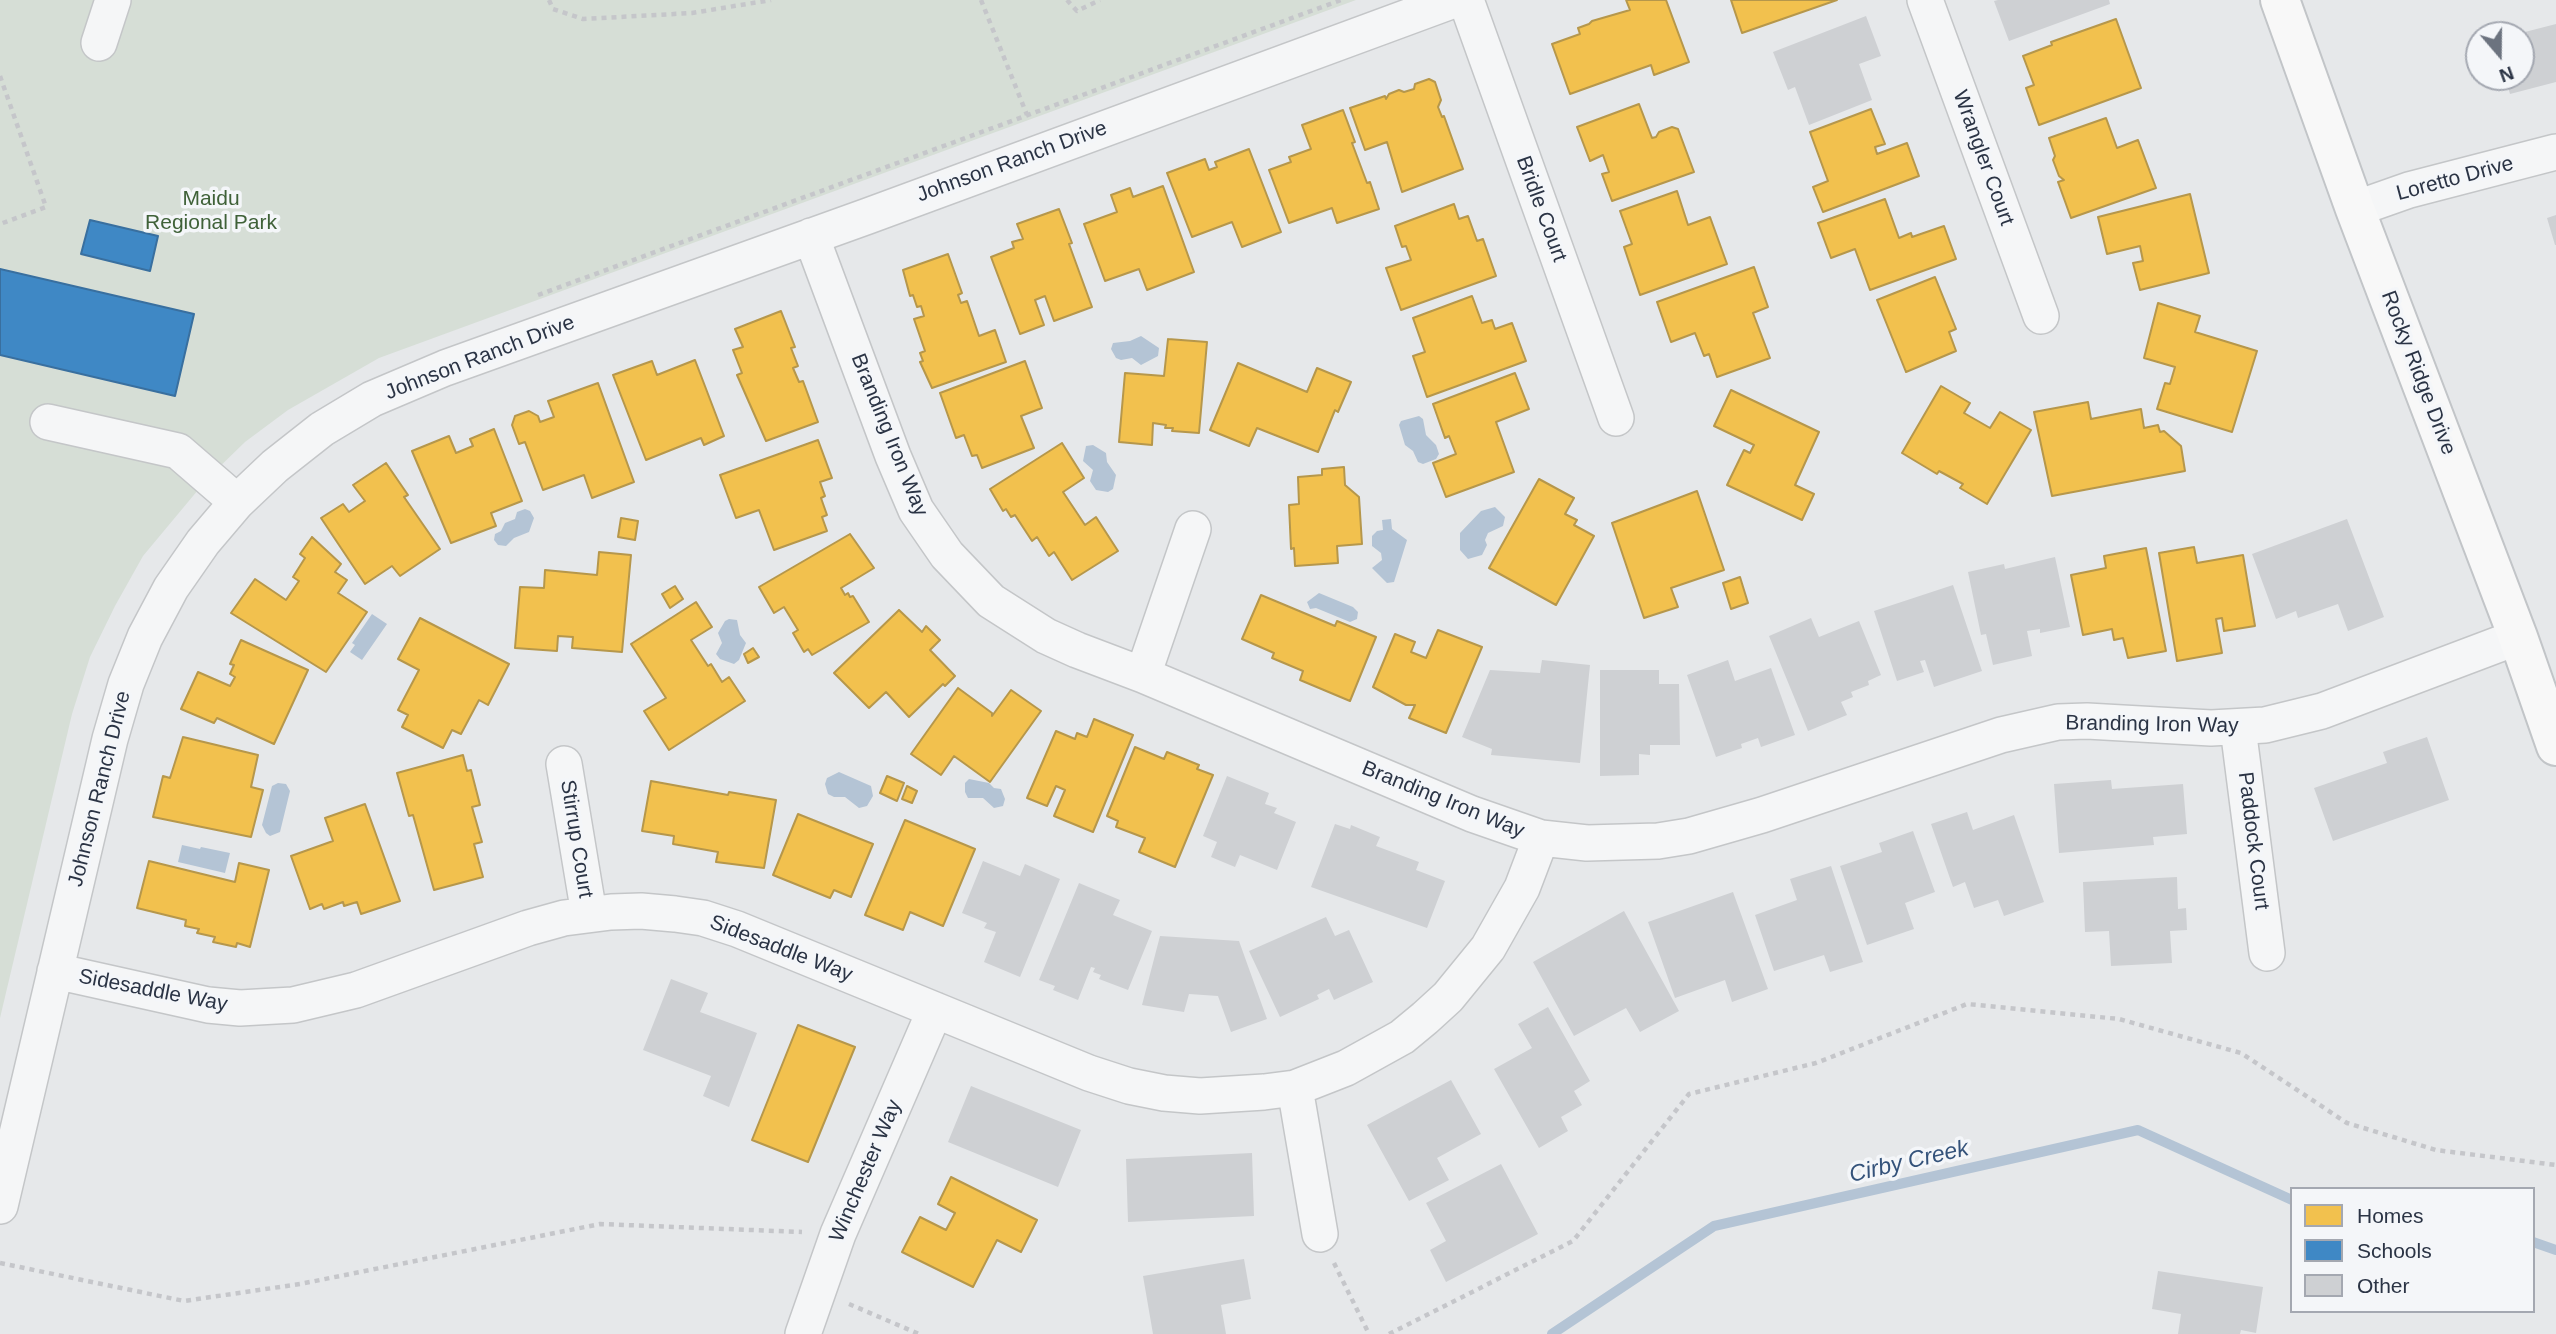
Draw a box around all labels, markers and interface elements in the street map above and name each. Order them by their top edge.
north arrow [2465,21,2535,91]
text: N [2497,62,2517,87]
street label: Wrangler Court [1947,87,2019,229]
street label: Johnson Ranch Drive [913,116,1111,208]
street label: Loretto Drive [2394,151,2516,207]
street label: Bridle Court [1510,153,1572,265]
park label: Maidu Regional Park [145,186,277,236]
street label: Rocky Ridge Drive [2375,287,2461,459]
street label: Johnson Ranch Drive [382,310,578,406]
street label: Branding Iron Way [845,350,933,520]
street label: Johnson Ranch Drive [63,689,137,889]
street label: Branding Iron Way [2065,711,2239,739]
street label: Branding Iron Way [1358,756,1528,844]
street label: Paddock Court [2232,771,2274,911]
street label: Stirrup Court [554,778,598,900]
street label: Sidesaddle Way [706,910,856,988]
street label: Sidesaddle Way [76,964,230,1018]
street label: Winchester Way [825,1096,907,1246]
water label: Cirby Creek [1847,1135,1971,1189]
legend [2290,1187,2535,1313]
text: Homes [2357,1204,2424,1227]
text: Schools [2357,1239,2432,1262]
text: Other [2357,1274,2410,1297]

